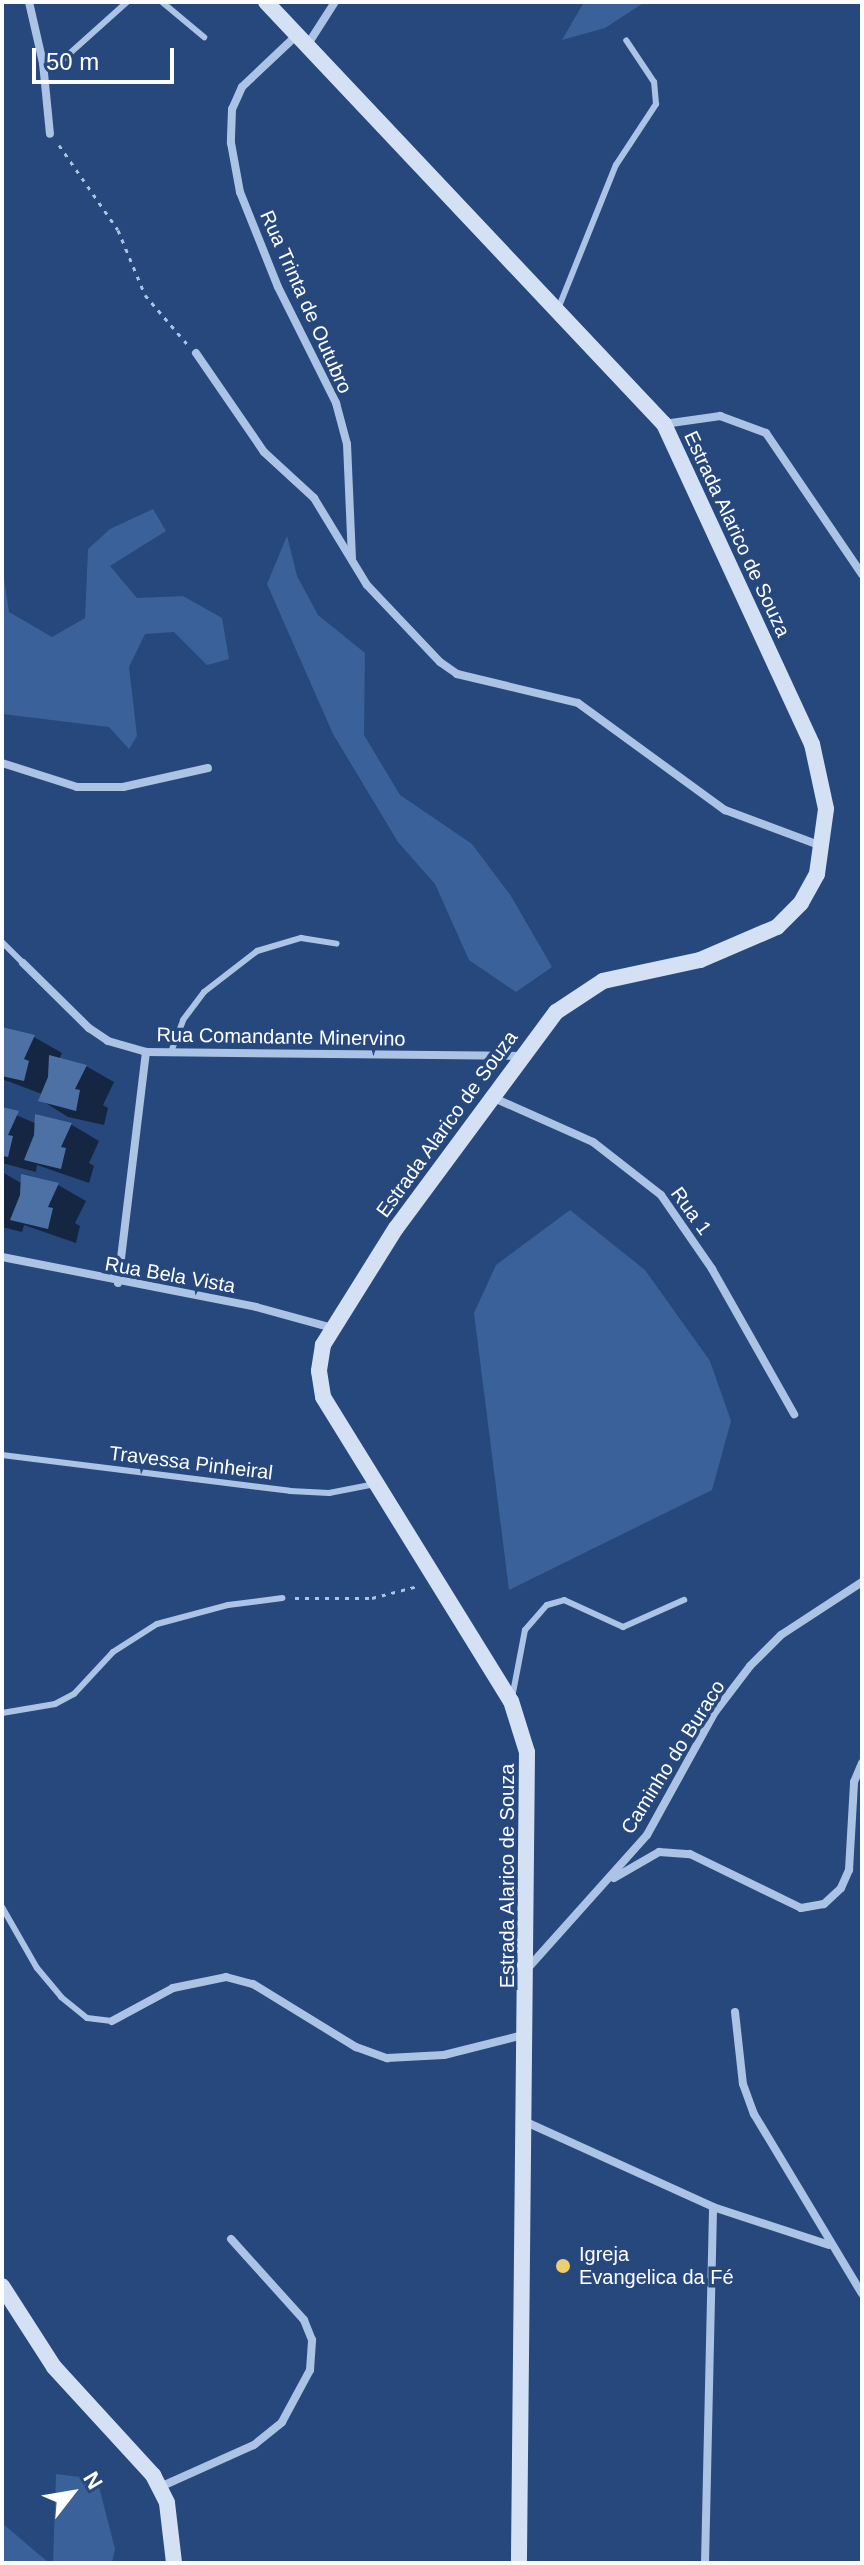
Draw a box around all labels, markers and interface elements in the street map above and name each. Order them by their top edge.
scale bar [36,32,178,82]
text: 50 m [46,48,99,75]
street label: Rua Trinta de Outubro [255,207,357,397]
street label: Estrada Alarico de Souza [678,427,796,641]
street label: Rua Comandante Minervino [156,1023,406,1051]
street label: Estrada Alarico de Souza [371,1026,523,1222]
street label: Rua 1 [666,1182,716,1240]
street label: Rua Bela Vista [103,1252,237,1298]
street label: Travessa Pinheiral [108,1441,274,1485]
street label: Caminho do Buraco [616,1676,730,1838]
street label: Estrada Alarico de Souza [495,1763,519,1989]
place label: Igreja Evangelica da Fé [579,2242,734,2289]
marker: Igreja Evangelica da Fé [554,2257,572,2275]
north arrow [32,2453,112,2533]
text: N [78,2467,108,2494]

